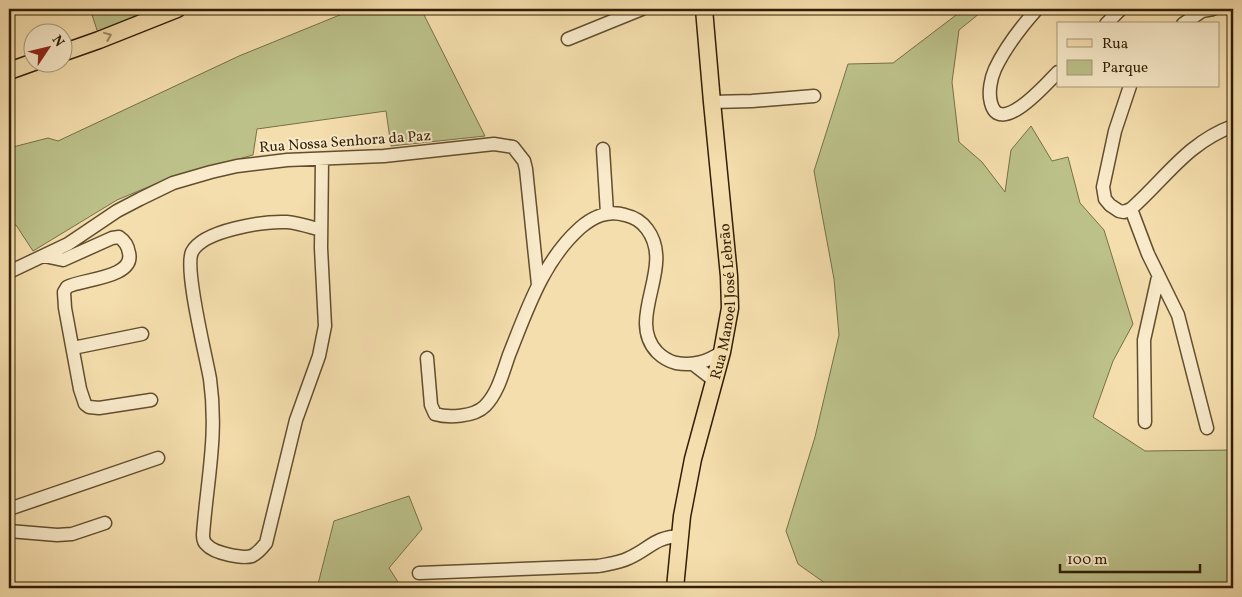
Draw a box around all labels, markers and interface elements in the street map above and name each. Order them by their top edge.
north arrow [22,22,72,72]
legend [1057,22,1220,88]
text: N [47,32,68,51]
one-way arrow [103,32,112,43]
text: Rua [1102,34,1128,55]
text: Parque [1102,58,1148,79]
street label: Rua Nossa Senhora da Paz [258,126,432,159]
street label: Rua Manoel José Lebrão [706,222,742,382]
scale bar [1060,542,1200,574]
text: 100 m [1067,550,1107,571]

